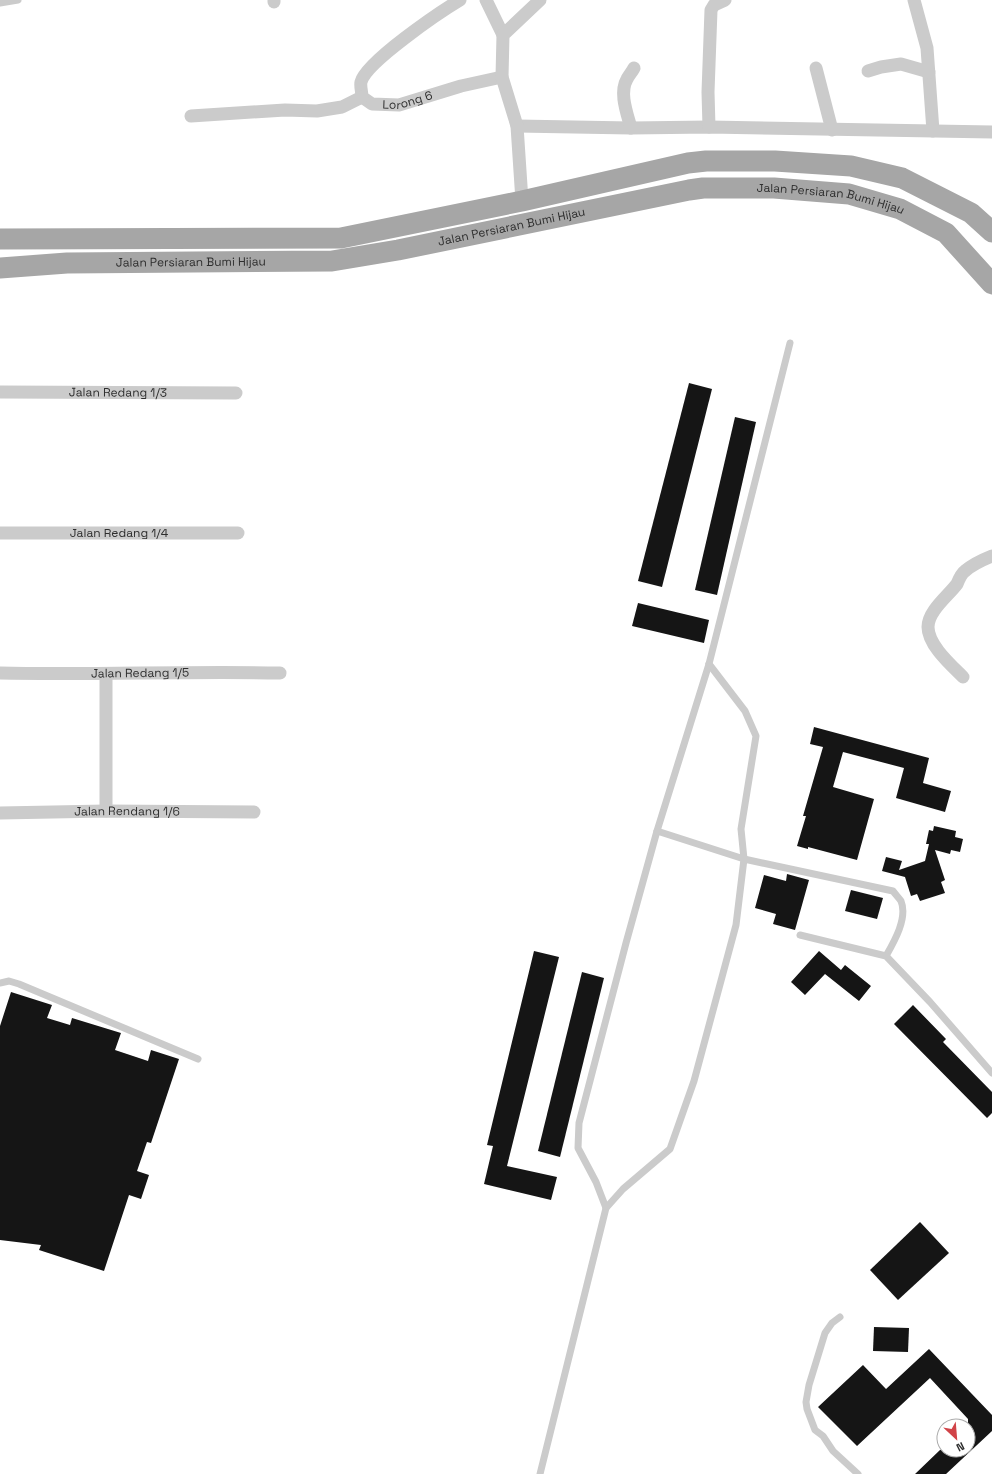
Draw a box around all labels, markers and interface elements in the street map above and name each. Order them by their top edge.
street label: Lorong 6 [382,87,434,113]
street label: Jalan Persiaran Bumi Hijau [757,180,907,218]
street label: Jalan Persiaran Bumi Hijau [436,204,587,250]
street label: Jalan Persiaran Bumi Hijau [116,253,266,271]
street label: Jalan Redang 1/3 [69,384,167,401]
street label: Jalan Redang 1/4 [70,525,169,541]
street label: Jalan Redang 1/5 [91,665,189,681]
street label: Jalan Rendang 1/6 [74,803,180,820]
north arrow [936,1418,976,1458]
text: N [954,1439,967,1455]

